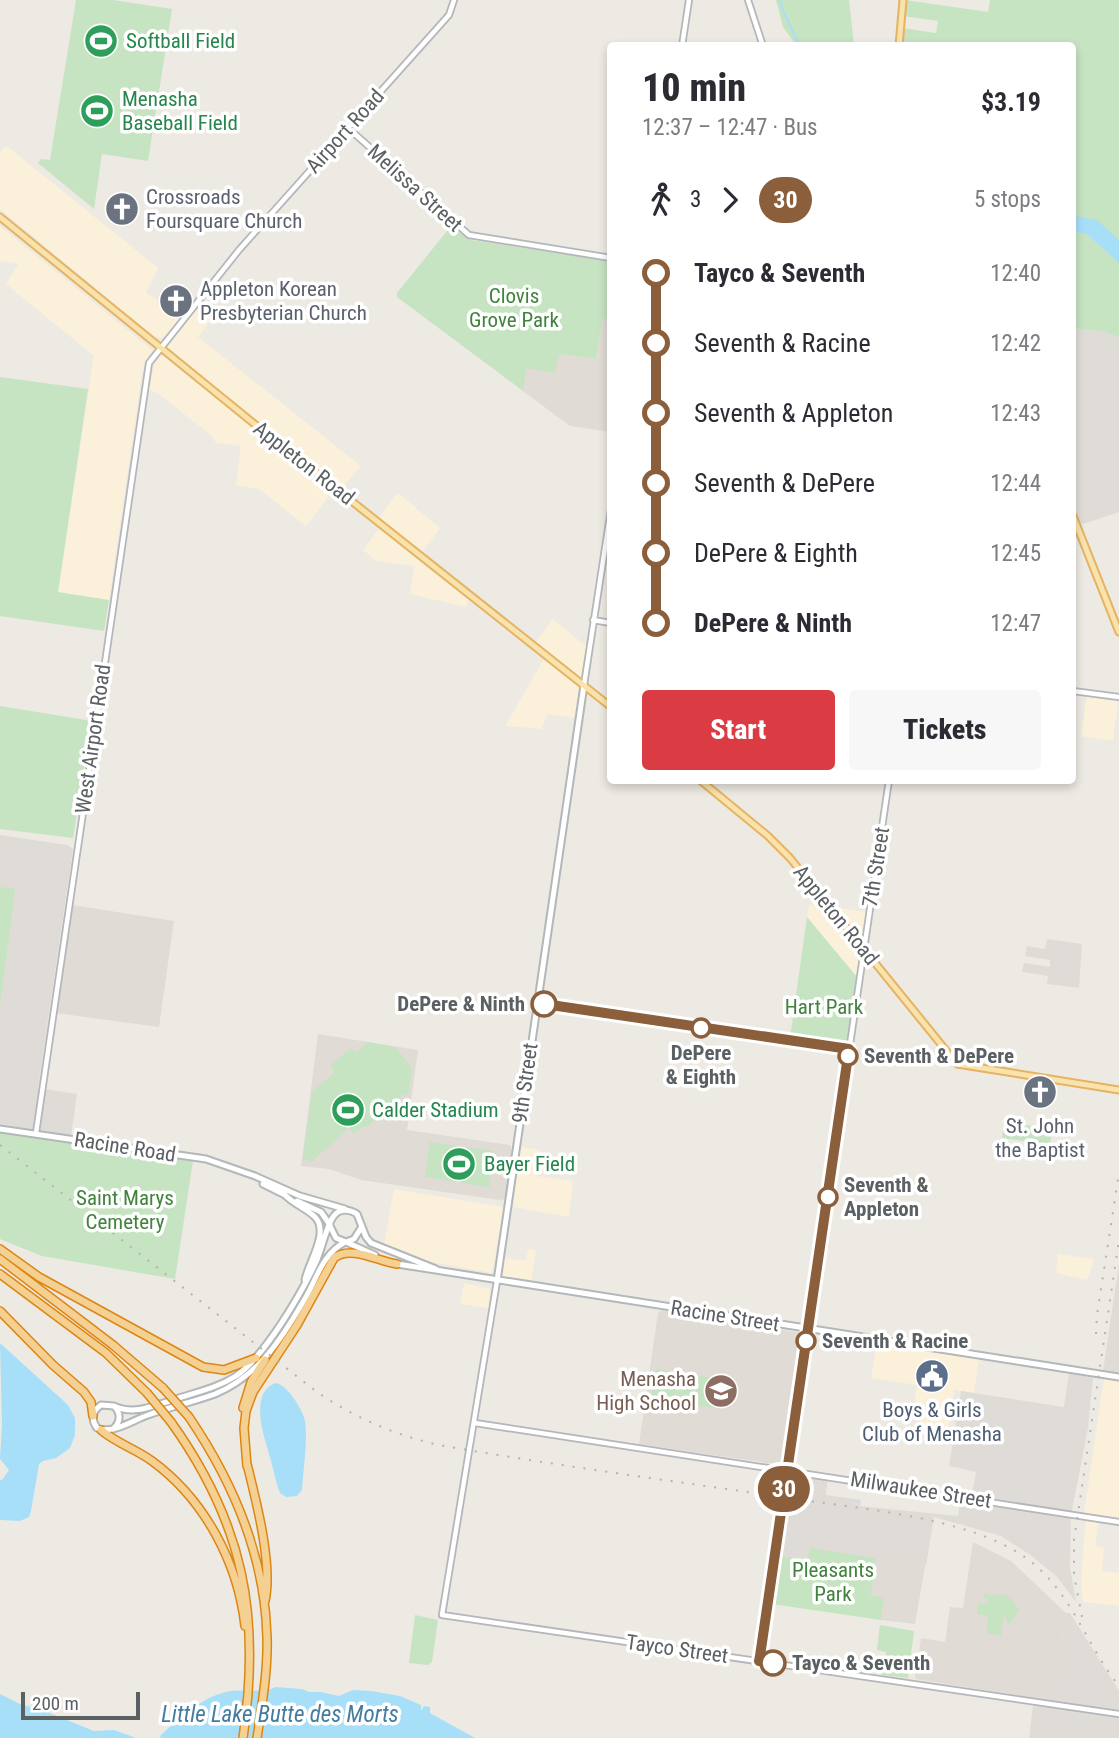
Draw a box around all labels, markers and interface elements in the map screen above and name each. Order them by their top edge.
sports icon: Softball Field [82,22,120,60]
place label: Softball Field [126,29,235,53]
text: 10 min [642,66,746,110]
street label: Airport Road [301,84,389,178]
place label: Menasha Baseball Field [122,87,238,135]
text: $3.19 [981,87,1041,117]
sports icon: Menasha Baseball Field [78,92,116,130]
text: 12:37 – 12:47 · Bus [642,114,818,141]
street label: Melissa Street [363,139,467,237]
icon: walk [642,181,680,219]
icon: forward [711,181,749,219]
place label: Crossroads Foursquare Church [146,185,302,233]
text: 3 [690,186,701,213]
text: 30 [773,186,798,214]
text: 5 stops [974,186,1041,213]
church icon: Crossroads Foursquare Church [103,190,141,228]
text: Tayco & Seventh [694,258,865,288]
text: 12:40 [990,260,1041,287]
place label: Appleton Korean Presbyterian Church [200,277,367,325]
church icon: Appleton Korean Presbyterian Church [157,282,195,320]
park label: Clovis Grove Park [469,284,560,332]
text: Seventh & Racine [694,328,871,358]
text: 12:42 [990,330,1041,357]
text: Seventh & Appleton [694,398,893,428]
text: 12:43 [990,400,1041,427]
street label: Appleton Road [249,416,359,510]
text: Seventh & DePere [694,468,875,498]
text: 12:44 [990,470,1041,497]
text: DePere & Eighth [694,538,858,568]
text: 12:45 [990,540,1041,567]
text: DePere & Ninth [694,608,852,638]
text: 12:47 [990,610,1041,637]
street label: West Airport Road [71,663,115,815]
button: Start [642,690,835,770]
button: Tickets [849,690,1041,770]
street label: 7th Street [858,825,894,909]
street label: Appleton Road [789,860,883,970]
marker: DePere & Ninth [531,991,557,1017]
place label: DePere & Ninth [397,992,525,1016]
park label: Hart Park [785,995,864,1019]
marker: DePere & Eighth [691,1018,711,1038]
street label: 9th Street [507,1041,543,1125]
place label: DePere & Eighth [666,1041,736,1089]
place label: Seventh & DePere [864,1044,1014,1068]
marker: Seventh & DePere [838,1046,858,1066]
church icon: St. John the Baptist [1021,1073,1059,1111]
sports icon: Calder Stadium [329,1091,367,1129]
place label: Calder Stadium [372,1098,499,1122]
place label: St. John the Baptist [995,1114,1085,1162]
street label: Racine Road [72,1127,178,1167]
sports icon: Bayer Field [440,1145,478,1183]
place label: Bayer Field [484,1152,575,1176]
place label: Seventh & Appleton [844,1173,929,1221]
park label: Saint Marys Cemetery [76,1186,174,1234]
marker: Seventh & Appleton [818,1187,838,1207]
street label: Racine Street [669,1296,781,1336]
place label: Seventh & Racine [822,1329,968,1353]
marker: Seventh & Racine [796,1331,816,1351]
public building icon: Boys & Girls Club of Menasha [913,1357,951,1395]
place label: Menasha High School [596,1367,696,1415]
school or university icon: Menasha High School [702,1372,740,1410]
place label: Boys & Girls Club of Menasha [862,1398,1002,1446]
line badge: 30 [752,1466,816,1512]
street label: Milwaukee Street [849,1467,993,1513]
text: 30 [772,1475,796,1503]
park label: Pleasants Park [792,1558,874,1606]
street label: Tayco Street [625,1630,729,1668]
marker: Tayco & Seventh [760,1650,786,1676]
place label: Tayco & Seventh [792,1651,930,1675]
scale bar [21,1689,140,1721]
text: 200 m [32,1692,79,1715]
water label: Little Lake Butte des Morts [161,1701,399,1728]

